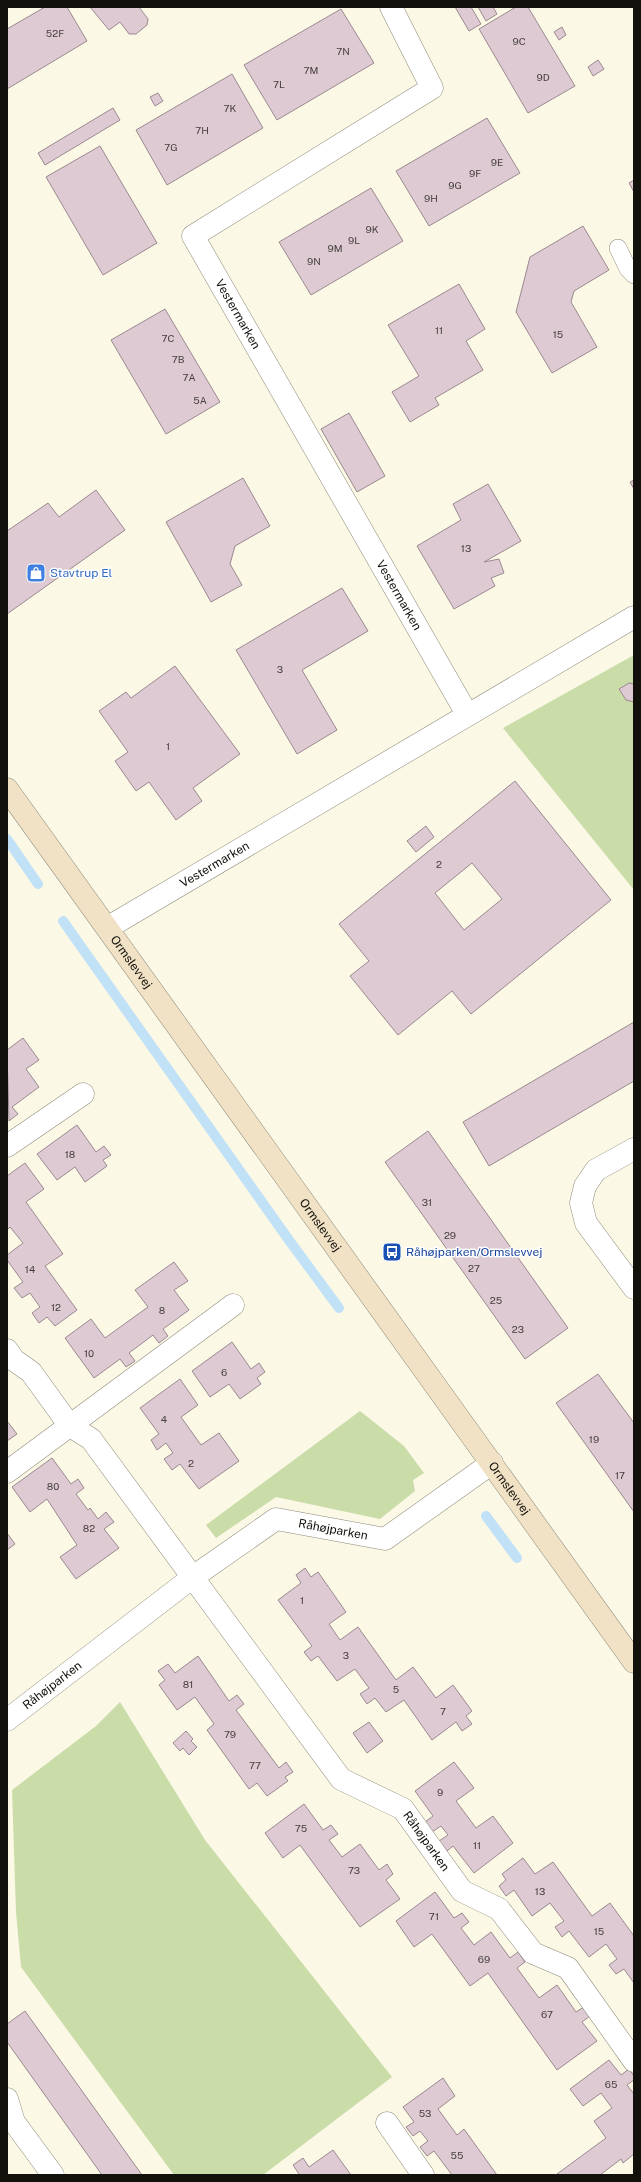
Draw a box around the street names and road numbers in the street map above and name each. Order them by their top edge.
street label: Vestermarken [212,277,263,352]
street label: Vestermarken [373,558,424,633]
street label: Vestermarken [177,839,252,890]
street label: Ormslevvej [107,933,155,991]
street label: Ormslevvej [296,1196,344,1254]
street label: Ormslevvej [486,1459,533,1518]
street label: Råhøjparken [297,1516,369,1543]
street label: Råhøjparken [20,1658,84,1712]
street label: Råhøjparken [400,1809,453,1874]

